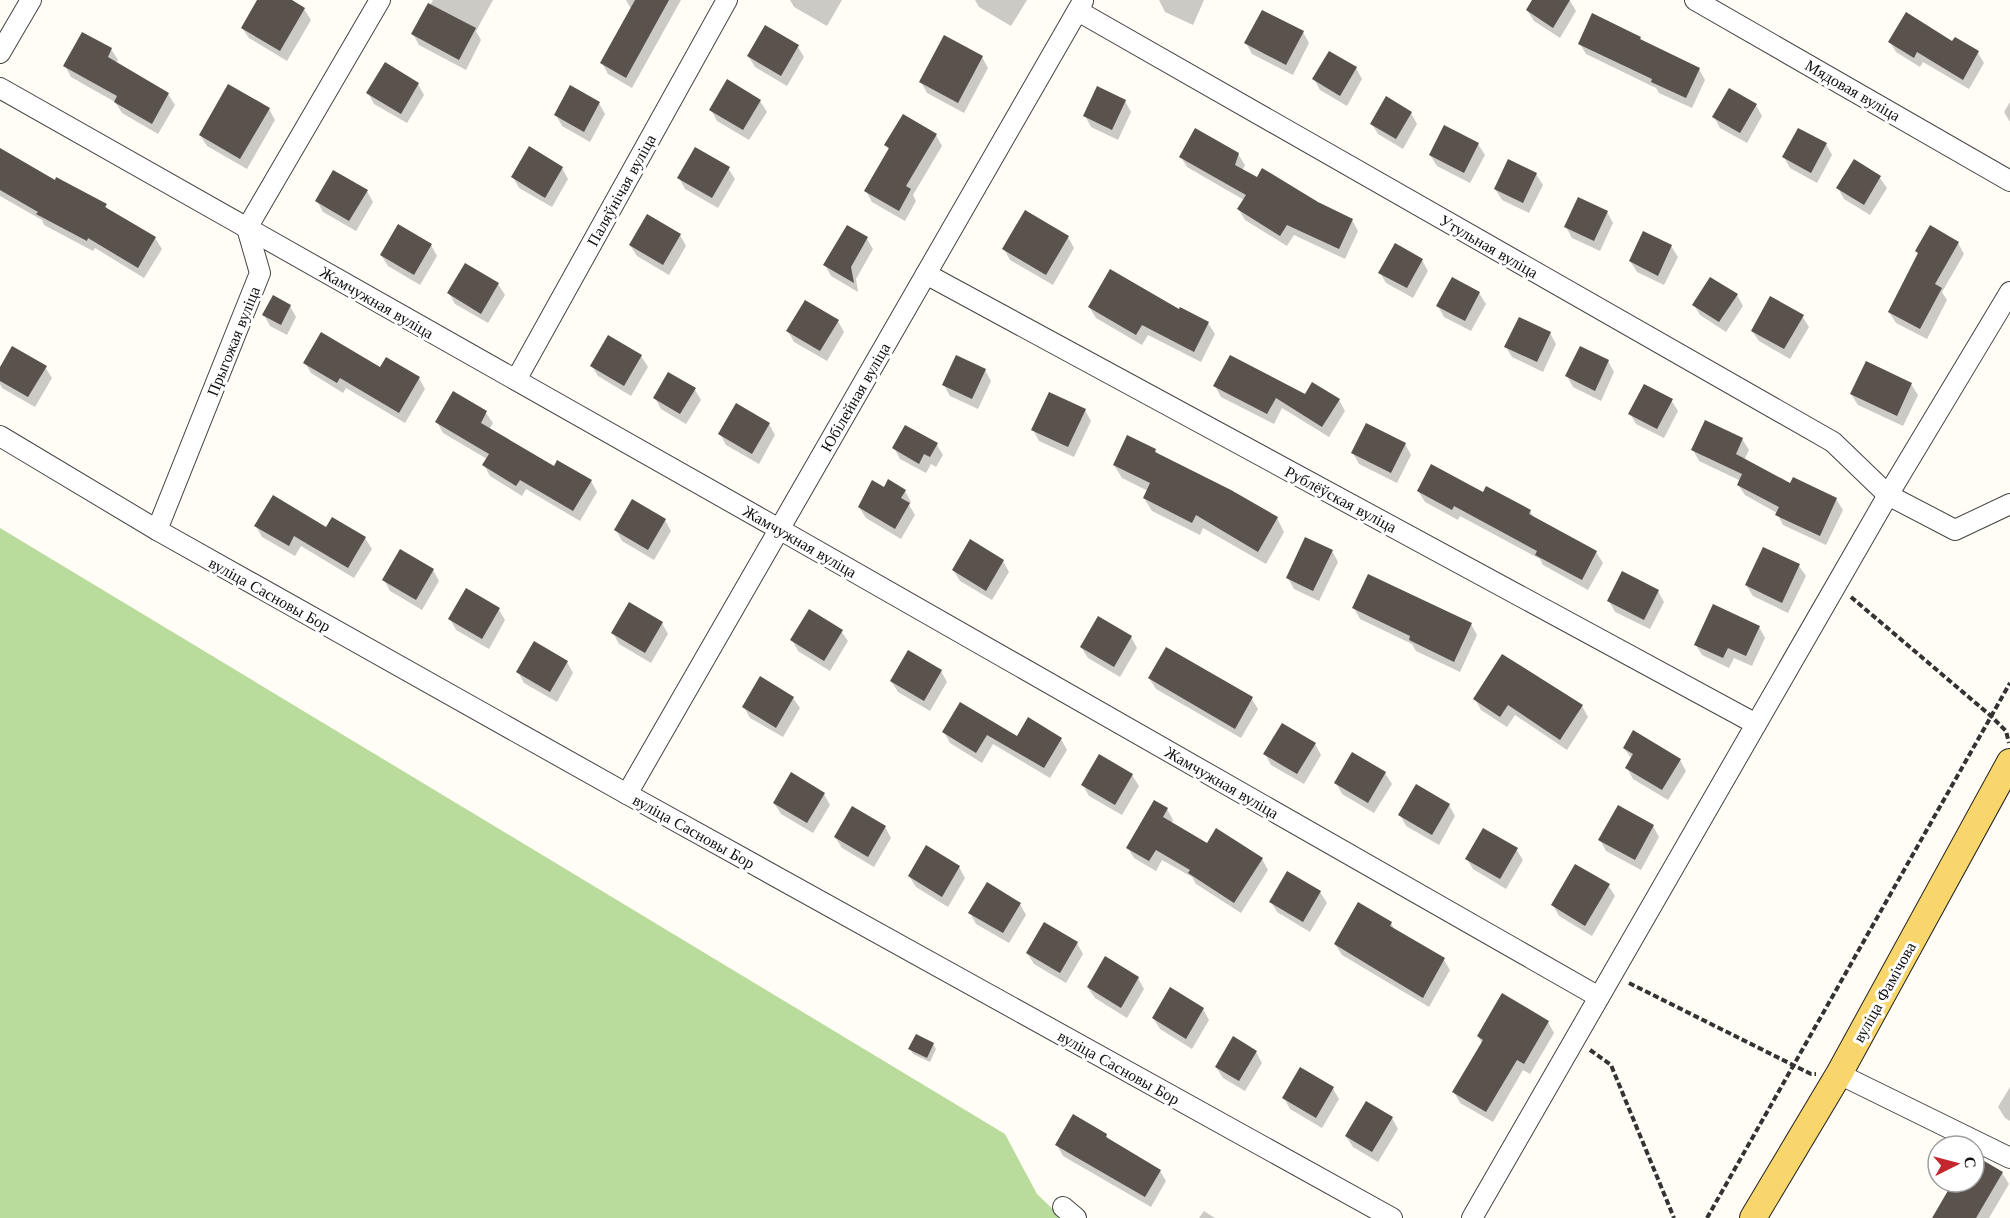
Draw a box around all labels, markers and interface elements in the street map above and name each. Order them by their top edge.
street label: Мядовая вуліца [1802,55,1904,125]
street label: Паляўнічая вуліца [582,131,660,249]
street label: Утульная вуліца [1436,210,1542,282]
street label: Жамчужная вуліца [317,261,437,343]
street label: Прыгожая вуліца [202,283,264,399]
street label: Юбілейная вуліца [816,339,894,455]
street label: Рублёўская вуліца [1282,461,1400,537]
street label: Жамчужная вуліца [740,500,860,582]
street label: вуліца Сасновы Бор [205,552,335,636]
street label: Жамчужная вуліца [1162,741,1282,823]
street label: вуліца Сасновы Бор [629,789,759,873]
street label: вуліца Фамічова [1848,938,1920,1046]
street label: вуліца Сасновы Бор [1054,1025,1184,1109]
north arrow [1926,1134,1986,1194]
text: С [1960,1156,1981,1169]

